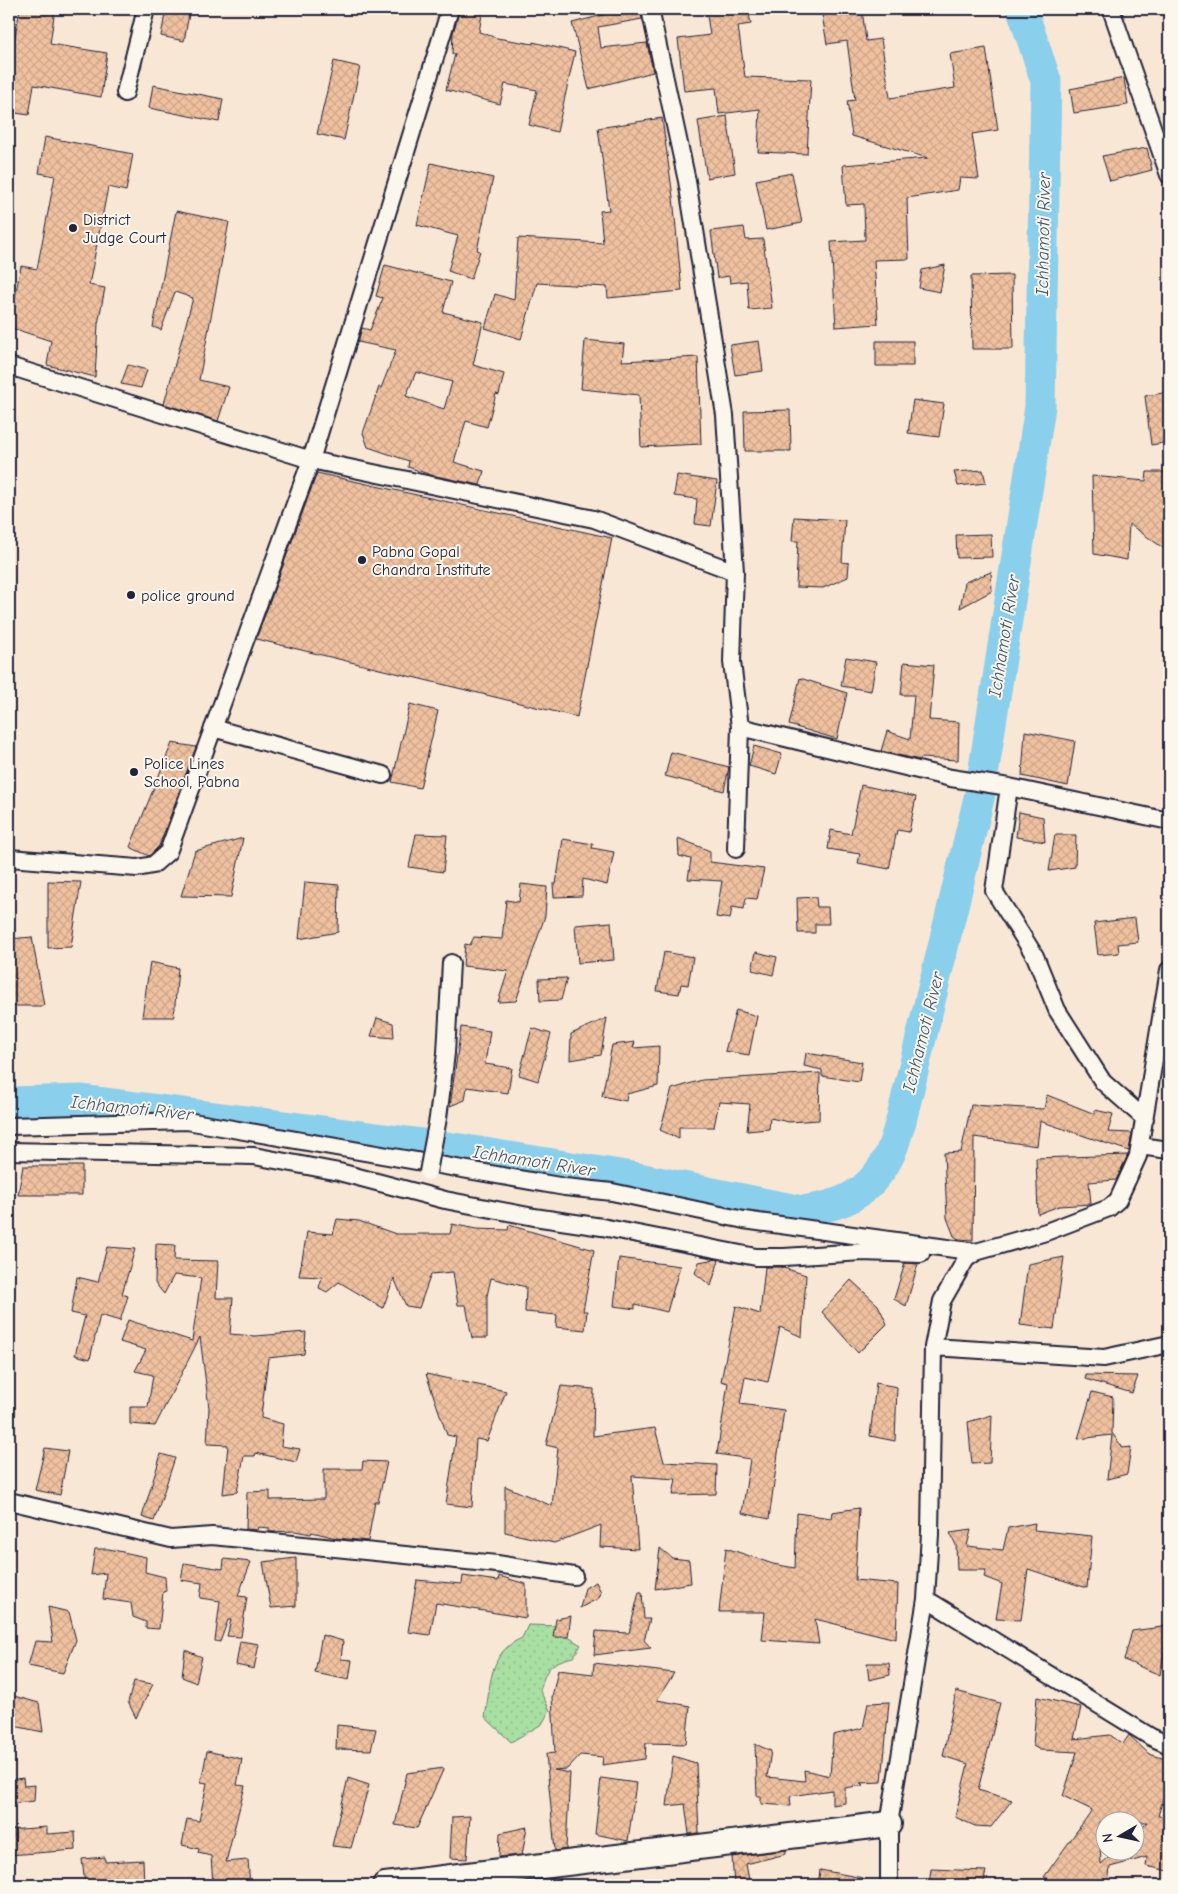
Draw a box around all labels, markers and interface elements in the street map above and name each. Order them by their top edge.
water label: Ichhamoti River [1032,171,1055,297]
place label: District Judge Court [83,211,167,247]
marker: District Judge Court [67,222,79,234]
place label: Pabna Gopal Chandra Institute [372,543,491,579]
marker: Pabna Gopal Chandra Institute [356,554,368,566]
water label: Ichhamoti River [984,573,1025,699]
place label: police ground [141,587,235,605]
marker: police ground [125,589,137,601]
place label: Police Lines School, Pabna [144,755,240,791]
marker: Police Lines School, Pabna [128,766,140,778]
water label: Ichhamoti River [898,969,949,1095]
water label: Ichhamoti River [69,1092,195,1125]
water label: Ichhamoti River [471,1141,597,1182]
north arrow [1096,1812,1146,1862]
text: N [1099,1832,1117,1844]

